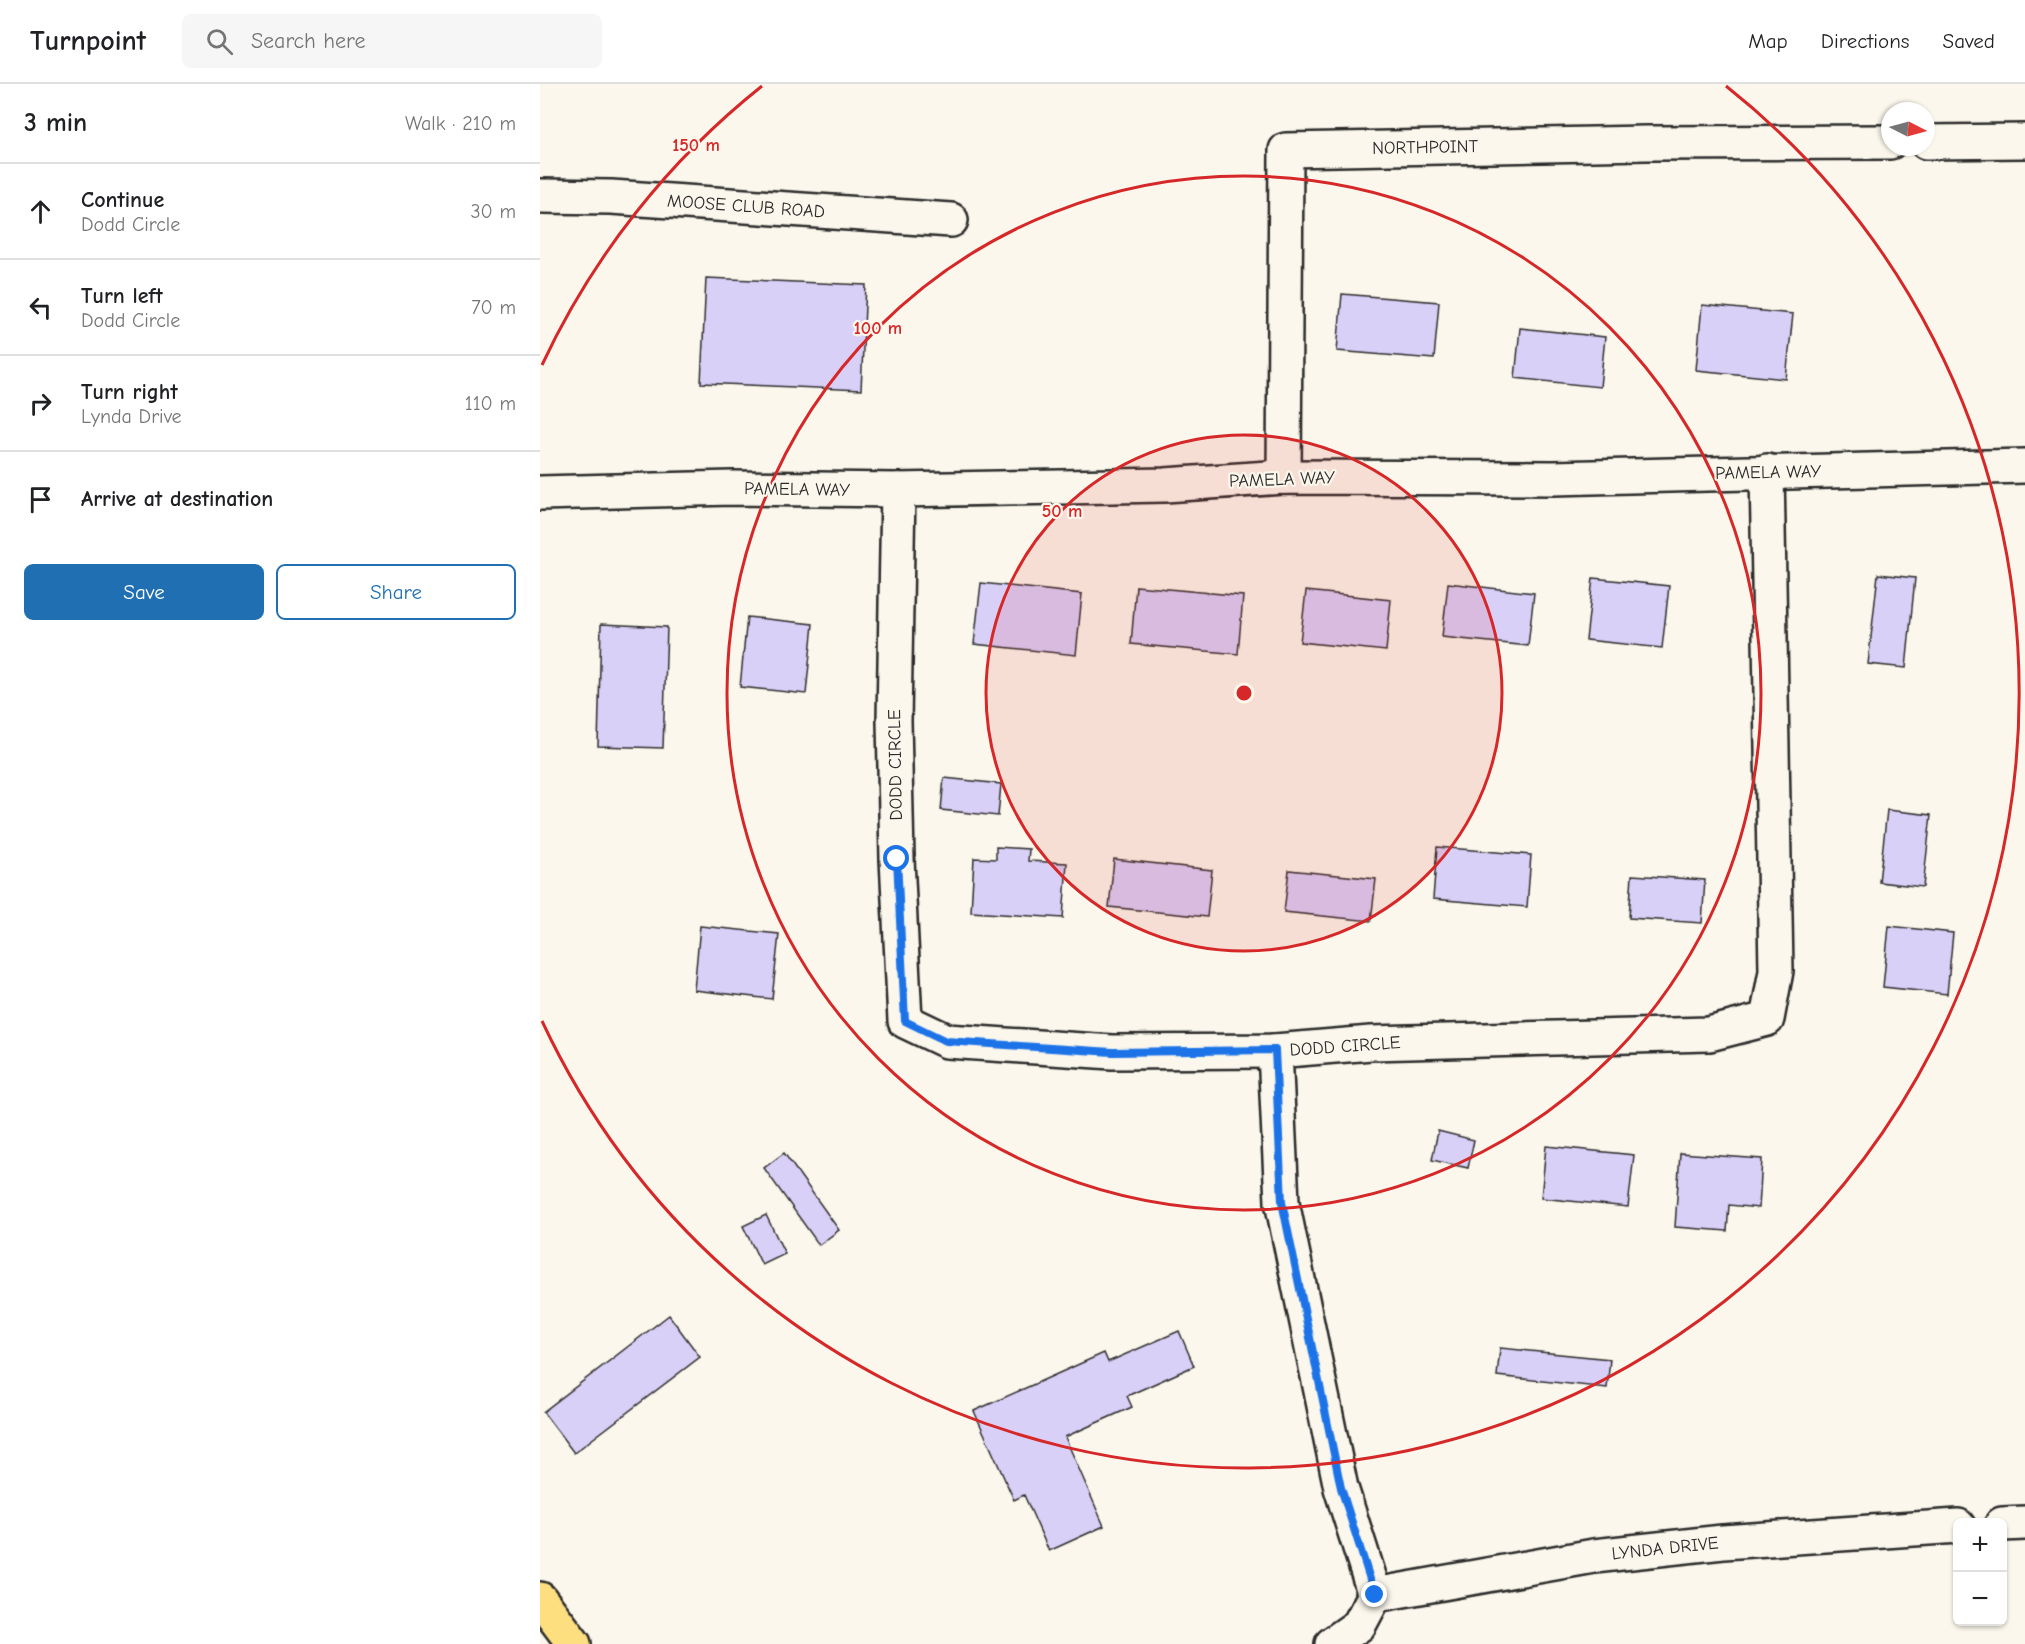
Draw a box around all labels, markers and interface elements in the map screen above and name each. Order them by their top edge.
search box [182,14,602,68]
text: Turnpoint [30,25,146,57]
icon: search [203,25,236,58]
text: Search here [251,28,365,54]
text: Map [1748,29,1788,53]
text: Directions [1821,29,1910,53]
text: Saved [1943,29,1995,53]
north arrow [1881,102,1935,156]
text: 3 min [24,108,87,138]
text: Walk · 210 m [405,112,516,135]
text: 150 m [672,135,720,156]
street label: NORTHPOINT [1372,136,1479,159]
text: Continue [81,187,164,213]
street label: MOOSE CLUB ROAD [666,191,826,222]
icon: ahead [24,195,57,228]
text: 30 m [470,200,516,223]
text: Dodd Circle [81,213,180,236]
text: Turn left [81,283,163,309]
icon: left [24,291,57,324]
text: 70 m [471,296,516,319]
text: Dodd Circle [81,309,180,332]
text: 100 m [854,318,902,339]
text: Turn right [81,379,178,405]
icon: right [24,387,57,420]
text: 110 m [465,392,516,415]
text: Lynda Drive [81,405,182,428]
street label: PAMELA WAY [1715,461,1821,484]
street label: PAMELA WAY [1229,467,1336,492]
street label: PAMELA WAY [744,478,850,501]
icon: arrive [24,483,57,516]
text: Arrive at destination [81,486,273,512]
text: 50 m [1042,501,1082,522]
button: Save [24,564,264,620]
button: Share [276,564,516,620]
centre of rings [1234,683,1254,703]
street label: DODD CIRCLE [884,709,907,821]
route start [883,845,909,871]
street label: DODD CIRCLE [1289,1032,1401,1061]
map controls [1953,1518,2007,1626]
button: + [1953,1518,2007,1572]
street label: LYNDA DRIVE [1611,1532,1720,1565]
button: − [1953,1572,2007,1626]
route end [1361,1581,1387,1607]

